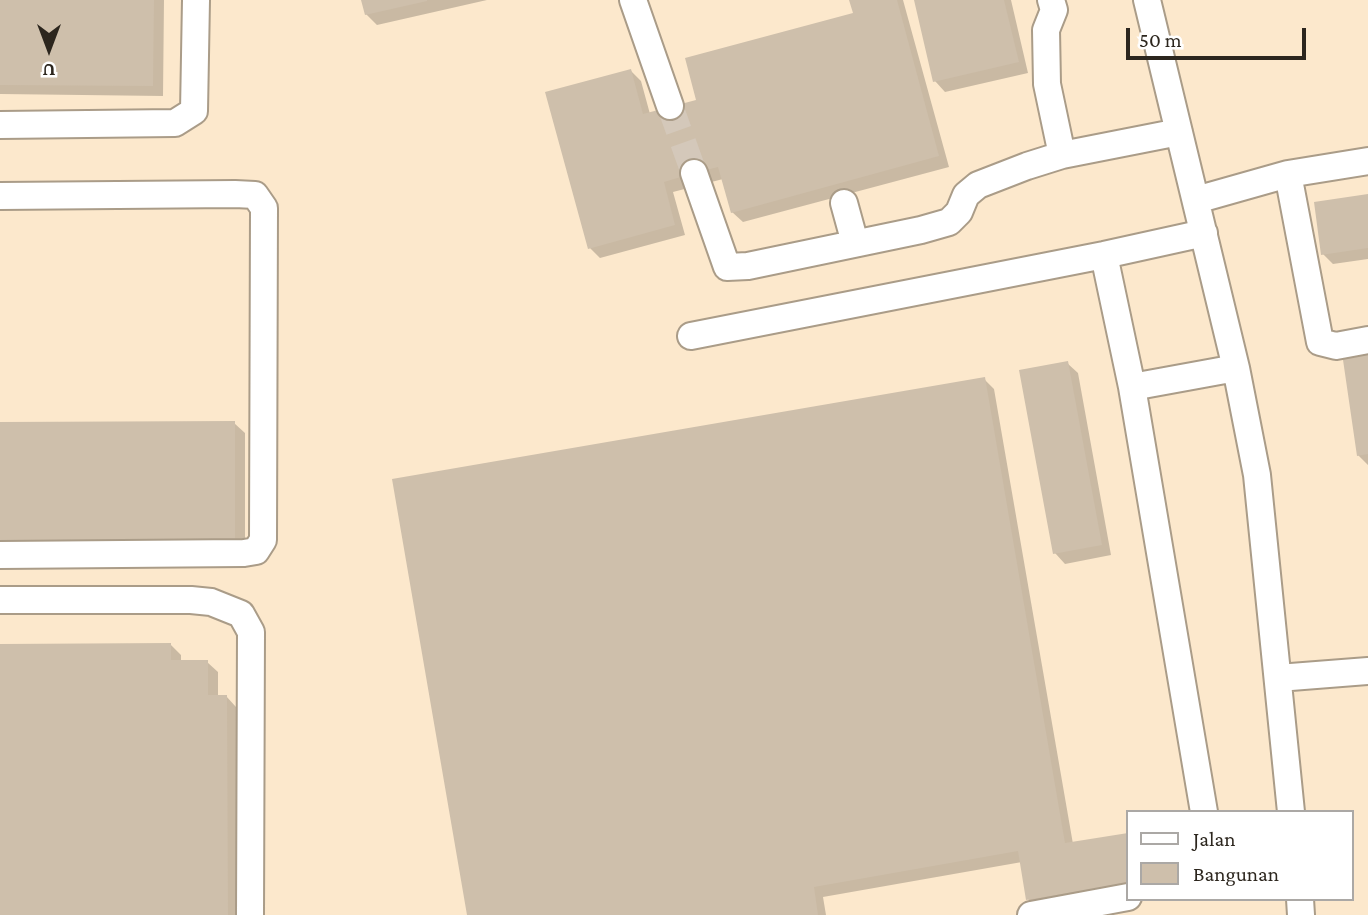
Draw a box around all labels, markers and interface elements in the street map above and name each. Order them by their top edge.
north arrow [14,14,84,84]
scale bar [1130,14,1310,58]
text: 50 m [1139,28,1182,52]
text: U [43,60,56,81]
legend [1126,810,1354,901]
text: Jalan [1193,827,1235,851]
text: Bangunan [1193,862,1279,886]

